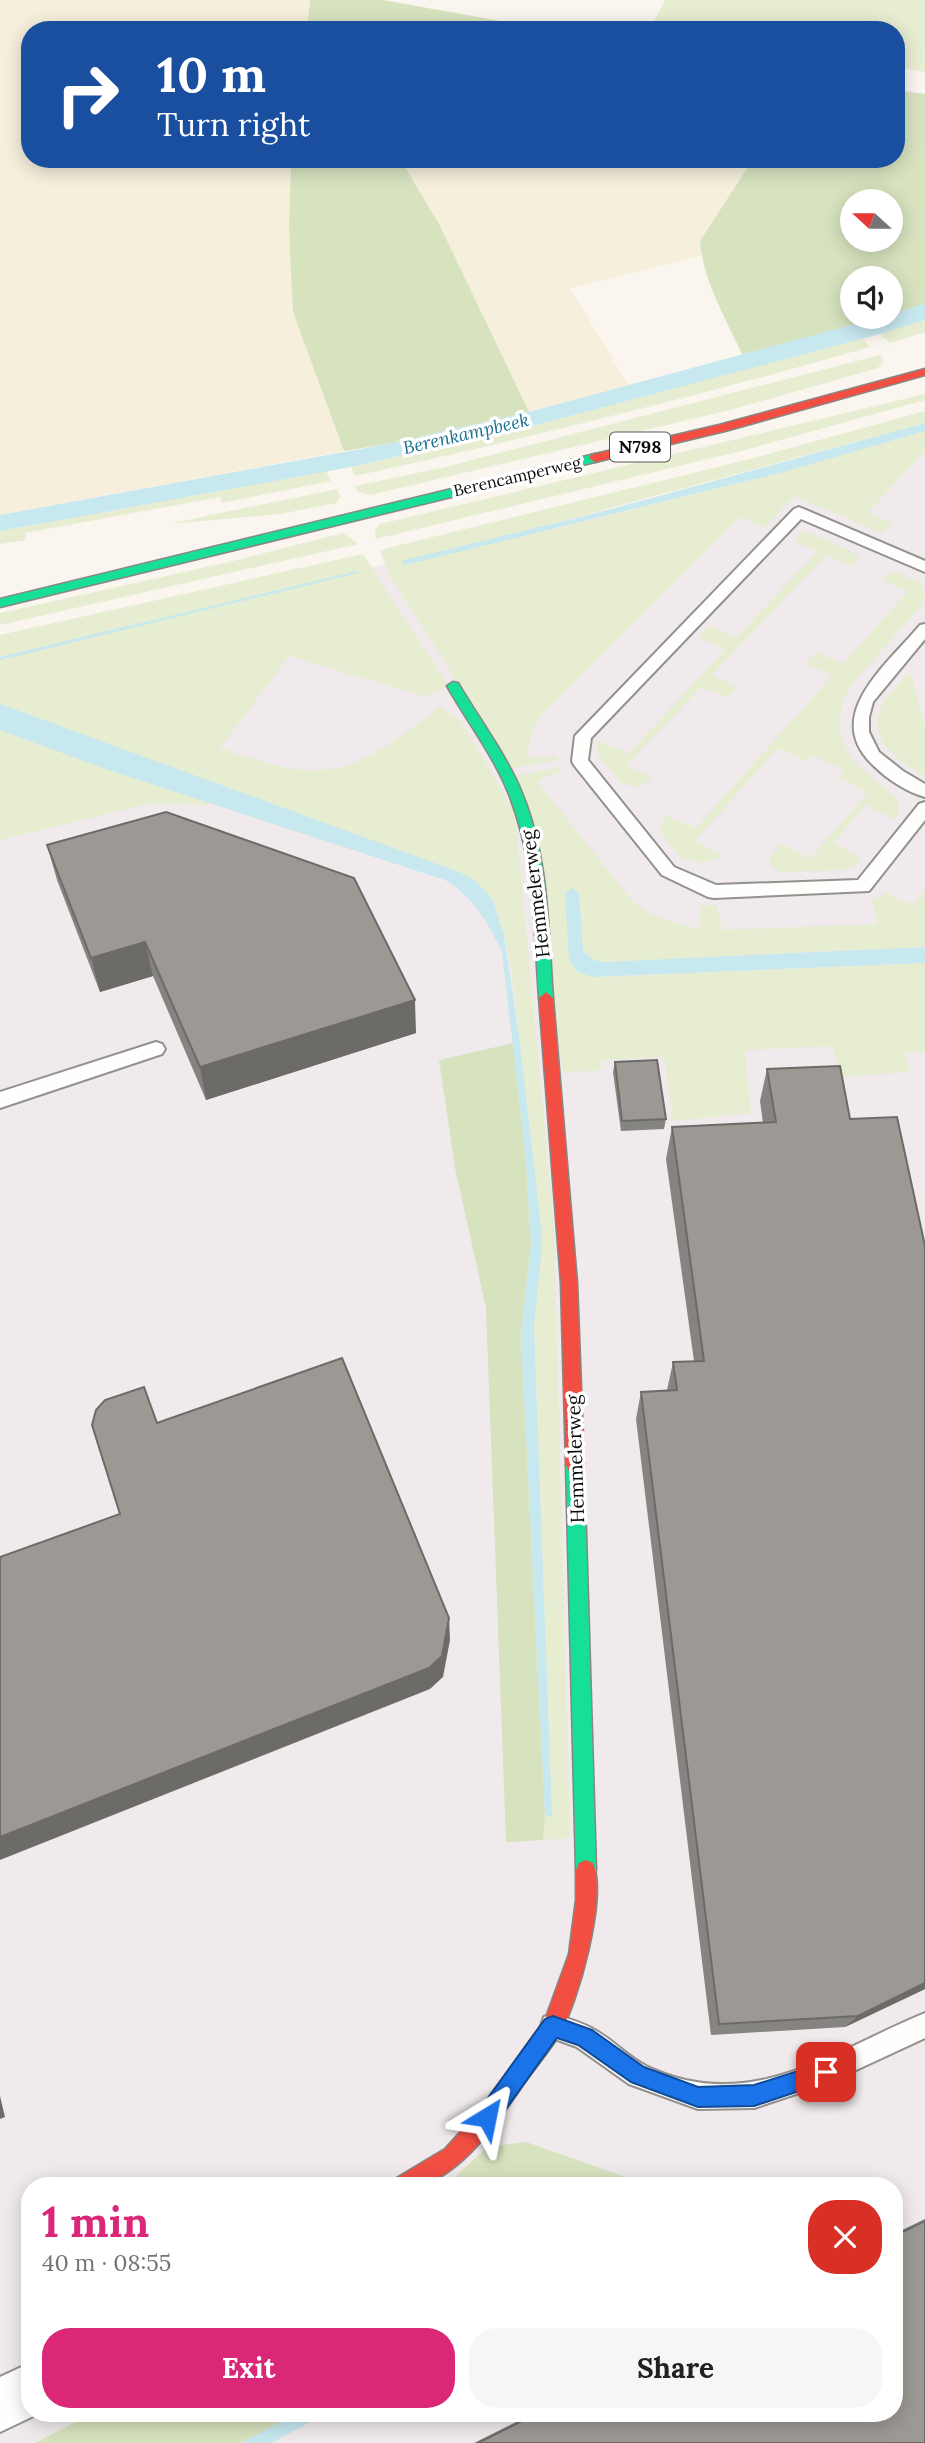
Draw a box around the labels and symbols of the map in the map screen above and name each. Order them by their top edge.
north arrow [840,189,903,252]
water label: Berenkampbeek [401,408,531,459]
road number: N798 [610,432,670,462]
street label: Berencamperweg [451,451,584,500]
street label: Hemmelerweg [515,828,555,959]
street label: Hemmelerweg [561,1394,589,1524]
pin [796,2042,856,2102]
position arrow [450,2080,524,2154]

